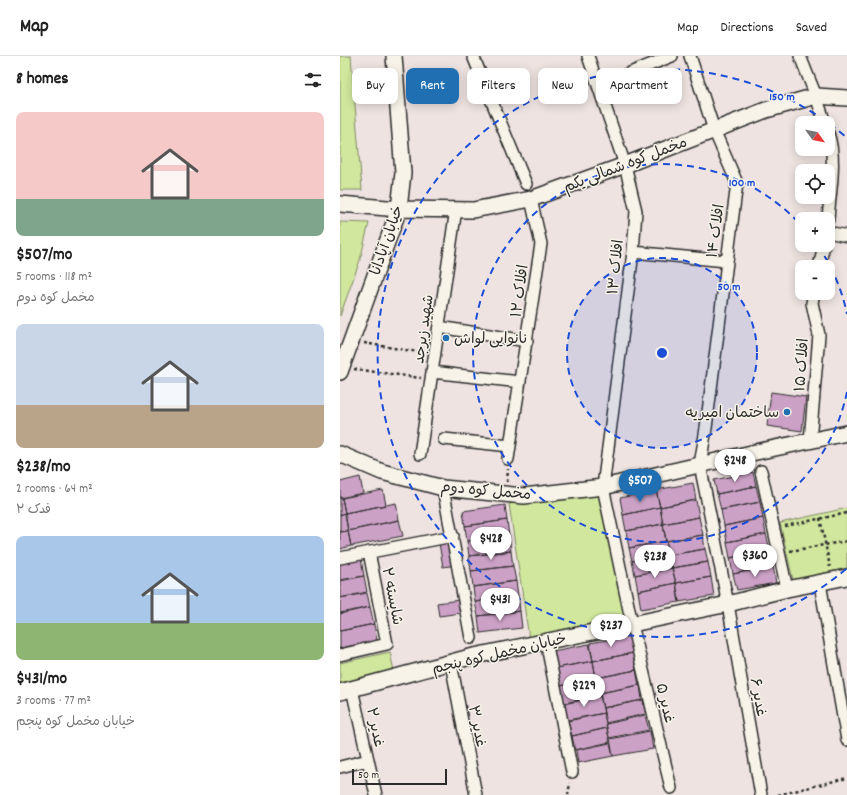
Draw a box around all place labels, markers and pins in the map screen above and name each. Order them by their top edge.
place label: نانوایی لواش [454,329,528,351]
marker: نانوایی لواش [441,333,451,343]
centre of rings [655,346,669,360]
place label: ساختمان امیریه [686,403,779,425]
marker: ساختمان امیریه [782,407,792,417]
pin: $248 [711,449,759,483]
pin: $507 [616,469,664,503]
pin: $428 [467,527,515,561]
pin: $360 [731,544,779,578]
pin: $238 [631,545,679,579]
pin: $431 [476,588,524,622]
pin: $237 [587,614,635,648]
pin: $229 [560,674,608,708]

